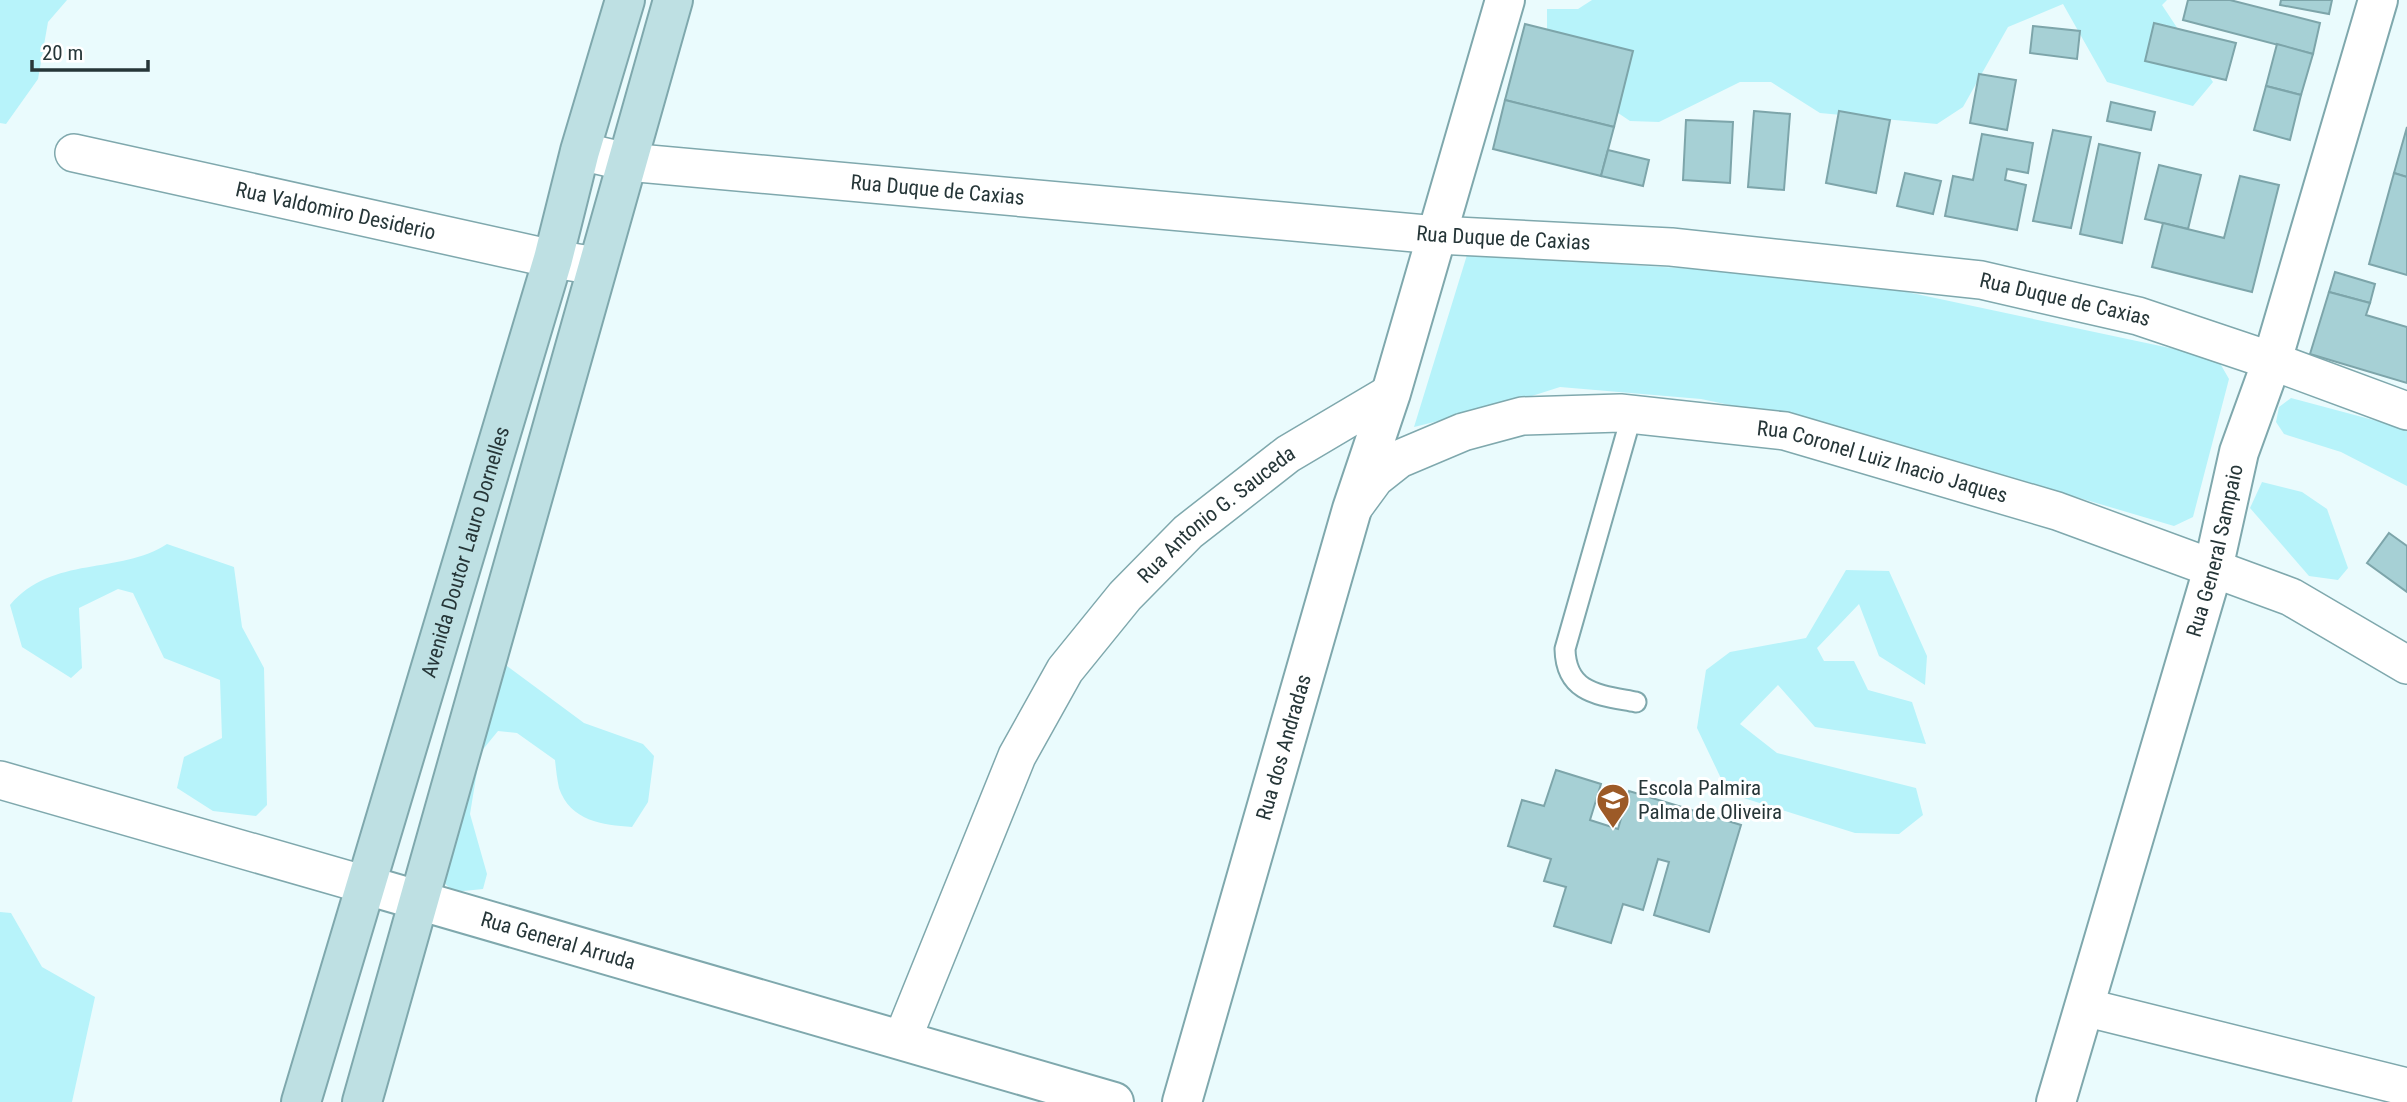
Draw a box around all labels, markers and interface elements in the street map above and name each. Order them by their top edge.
scale bar [32,28,147,72]
text: 20 m [42,41,83,65]
street label: Rua Duque de Caxias [850,170,1025,210]
street label: Rua Valdomiro Desiderio [234,177,438,245]
street label: Rua Duque de Caxias [1415,221,1591,255]
street label: Rua Duque de Caxias [1978,268,2154,331]
street label: Rua Coronel Luiz Inacio Jaques [1756,416,2010,508]
street label: Avenida Doutor Lauro Dornelles [417,424,514,681]
street label: Rua Antonio G. Sauceda [1133,441,1299,588]
street label: Rua General Sampaio [2182,462,2248,640]
street label: Rua dos Andradas [1251,672,1316,823]
place label: Escola Palmira Palma de Oliveira [1638,776,1782,824]
school or university icon: Escola Palmira Palma de Oliveira [1594,781,1632,830]
street label: Rua General Arruda [478,907,638,975]

